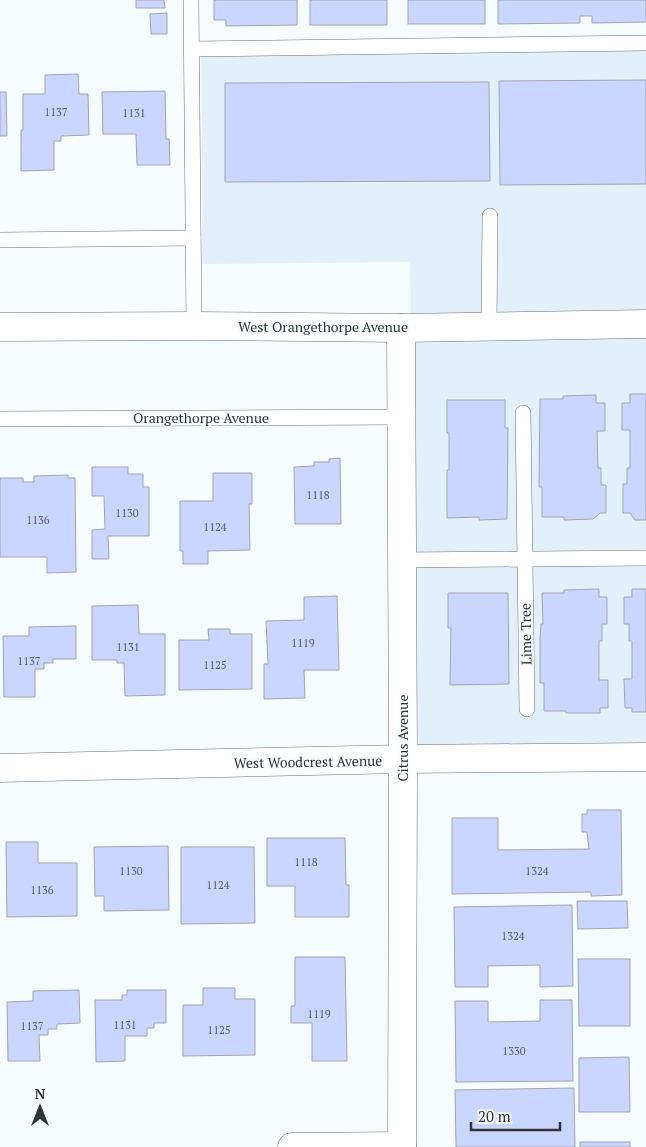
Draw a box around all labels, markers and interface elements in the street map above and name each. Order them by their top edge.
house number: 1137 [44,105,68,119]
house number: 1131 [122,106,146,120]
street label: West Orangethorpe Avenue [238,317,408,336]
street label: Orangethorpe Avenue [133,408,269,427]
house number: 1118 [306,488,330,502]
house number: 1130 [115,506,139,520]
house number: 1136 [26,513,50,527]
house number: 1124 [203,520,227,534]
street label: Lime Tree [515,603,536,665]
house number: 1119 [291,636,315,650]
house number: 1131 [116,640,140,654]
house number: 1137 [17,654,41,668]
house number: 1125 [203,658,227,672]
street label: Citrus Avenue [393,695,412,781]
street label: West Woodcrest Avenue [234,751,382,772]
house number: 1118 [294,855,318,869]
house number: 1130 [119,864,143,878]
house number: 1324 [525,864,549,878]
house number: 1124 [206,878,230,892]
house number: 1136 [30,883,54,897]
house number: 1324 [501,929,525,943]
house number: 1119 [307,1007,331,1021]
house number: 1131 [113,1018,137,1032]
house number: 1137 [20,1019,44,1033]
house number: 1125 [207,1023,231,1037]
house number: 1330 [502,1044,526,1058]
north arrow [15,1082,65,1132]
text: N [35,1084,46,1103]
scale bar [471,1100,560,1132]
text: 20 m [478,1106,511,1126]

